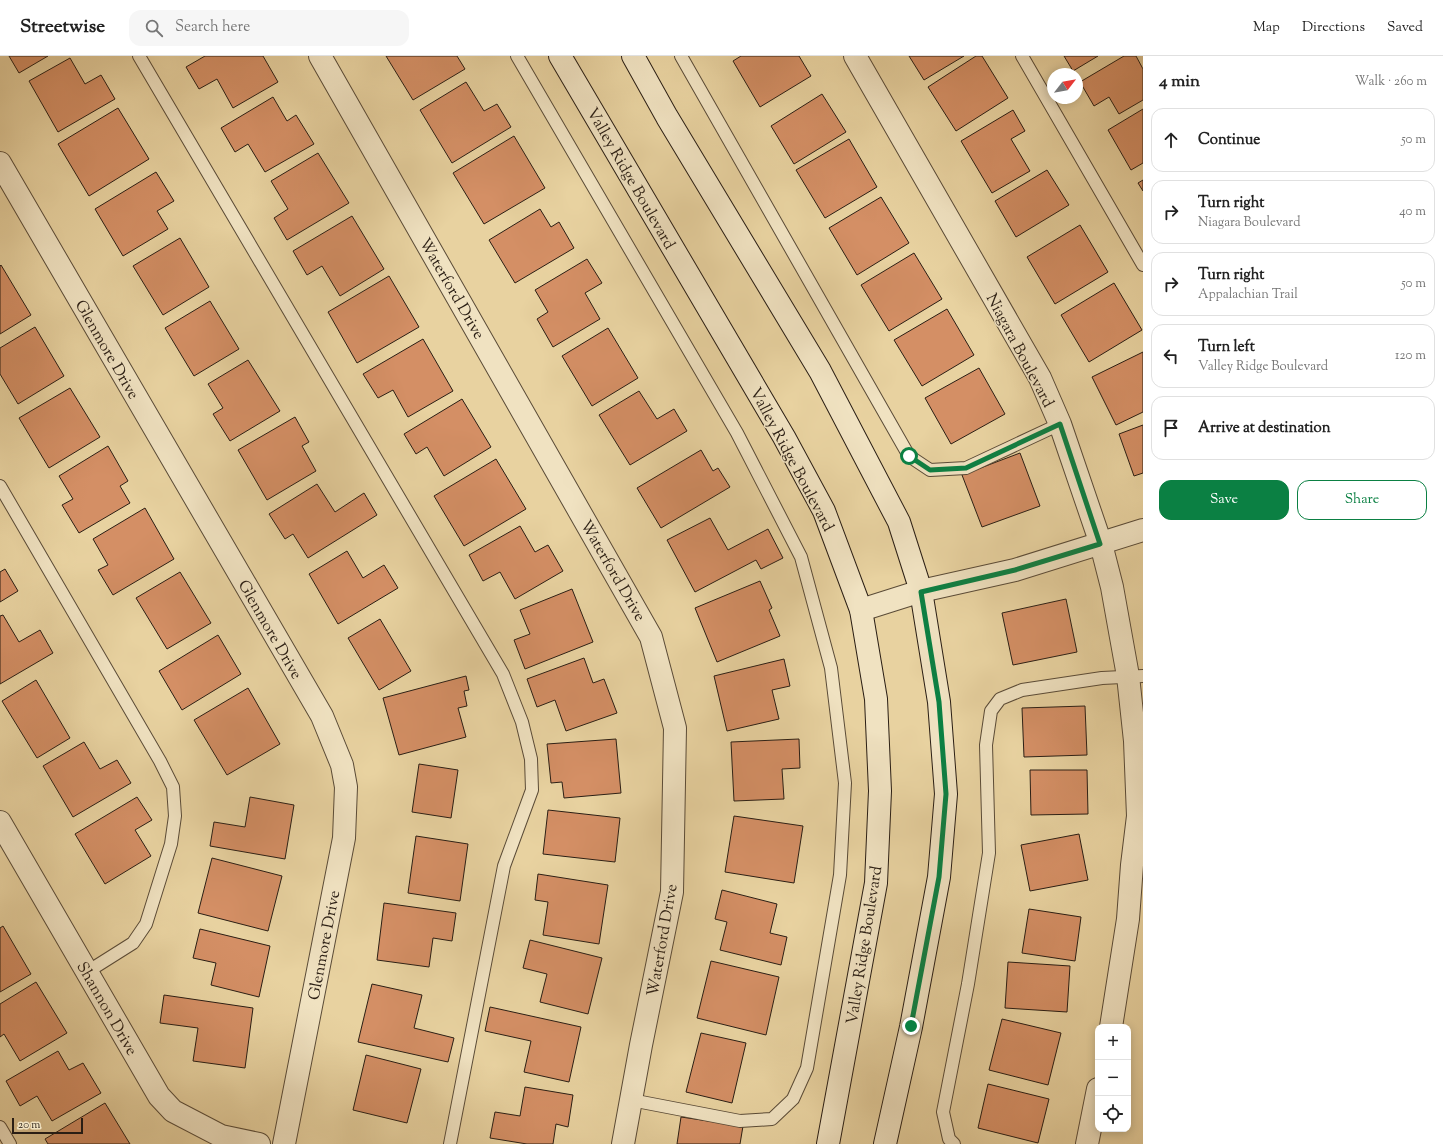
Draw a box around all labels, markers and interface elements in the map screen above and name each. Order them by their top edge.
search box [129,10,409,46]
text: Streetwise [20,14,105,41]
icon: search [143,17,165,39]
text: Search here [175,17,250,38]
text: Map [1253,18,1280,38]
text: Directions [1302,18,1365,38]
text: Saved [1387,18,1423,38]
north arrow [1047,68,1083,104]
text: 4 min [1159,70,1200,94]
text: Walk · 260 m [1355,73,1427,91]
street label: Valley Ridge Boulevard [580,104,680,254]
icon: ahead [1160,129,1182,151]
text: Continue [1198,130,1260,151]
text: 50 m [1401,131,1426,149]
text: Turn right [1198,193,1264,214]
icon: right [1160,201,1182,223]
text: 40 m [1399,203,1426,221]
text: Niagara Boulevard [1198,214,1301,232]
street label: Waterford Drive [412,234,489,344]
text: Turn right [1198,265,1264,286]
icon: right [1160,273,1182,295]
text: 50 m [1401,275,1426,293]
text: Appalachian Trail [1198,286,1298,304]
street label: Niagara Boulevard [979,290,1059,412]
street label: Glenmore Drive [68,296,144,404]
text: Turn left [1198,337,1255,358]
icon: left [1160,345,1182,367]
text: 120 m [1395,347,1426,365]
text: Valley Ridge Boulevard [1198,358,1328,376]
street label: Valley Ridge Boulevard [743,384,839,536]
icon: arrive [1160,417,1182,439]
text: Arrive at destination [1198,418,1331,439]
route start [900,447,918,465]
button: Save [1159,480,1289,520]
button: Share [1297,480,1427,520]
street label: Waterford Drive [573,516,650,626]
street label: Glenmore Drive [231,576,307,684]
street label: Valley Ridge Boulevard [842,864,889,1026]
street label: Waterford Drive [642,882,685,999]
street label: Glenmore Drive [304,889,347,1002]
street label: Shannon Drive [70,958,142,1061]
route end [902,1017,920,1035]
map controls [1095,1024,1131,1132]
button: + [1095,1024,1131,1060]
button: − [1095,1060,1131,1096]
button: locate [1095,1096,1131,1132]
scale bar [12,1116,83,1135]
text: 20 m [18,1117,40,1133]

